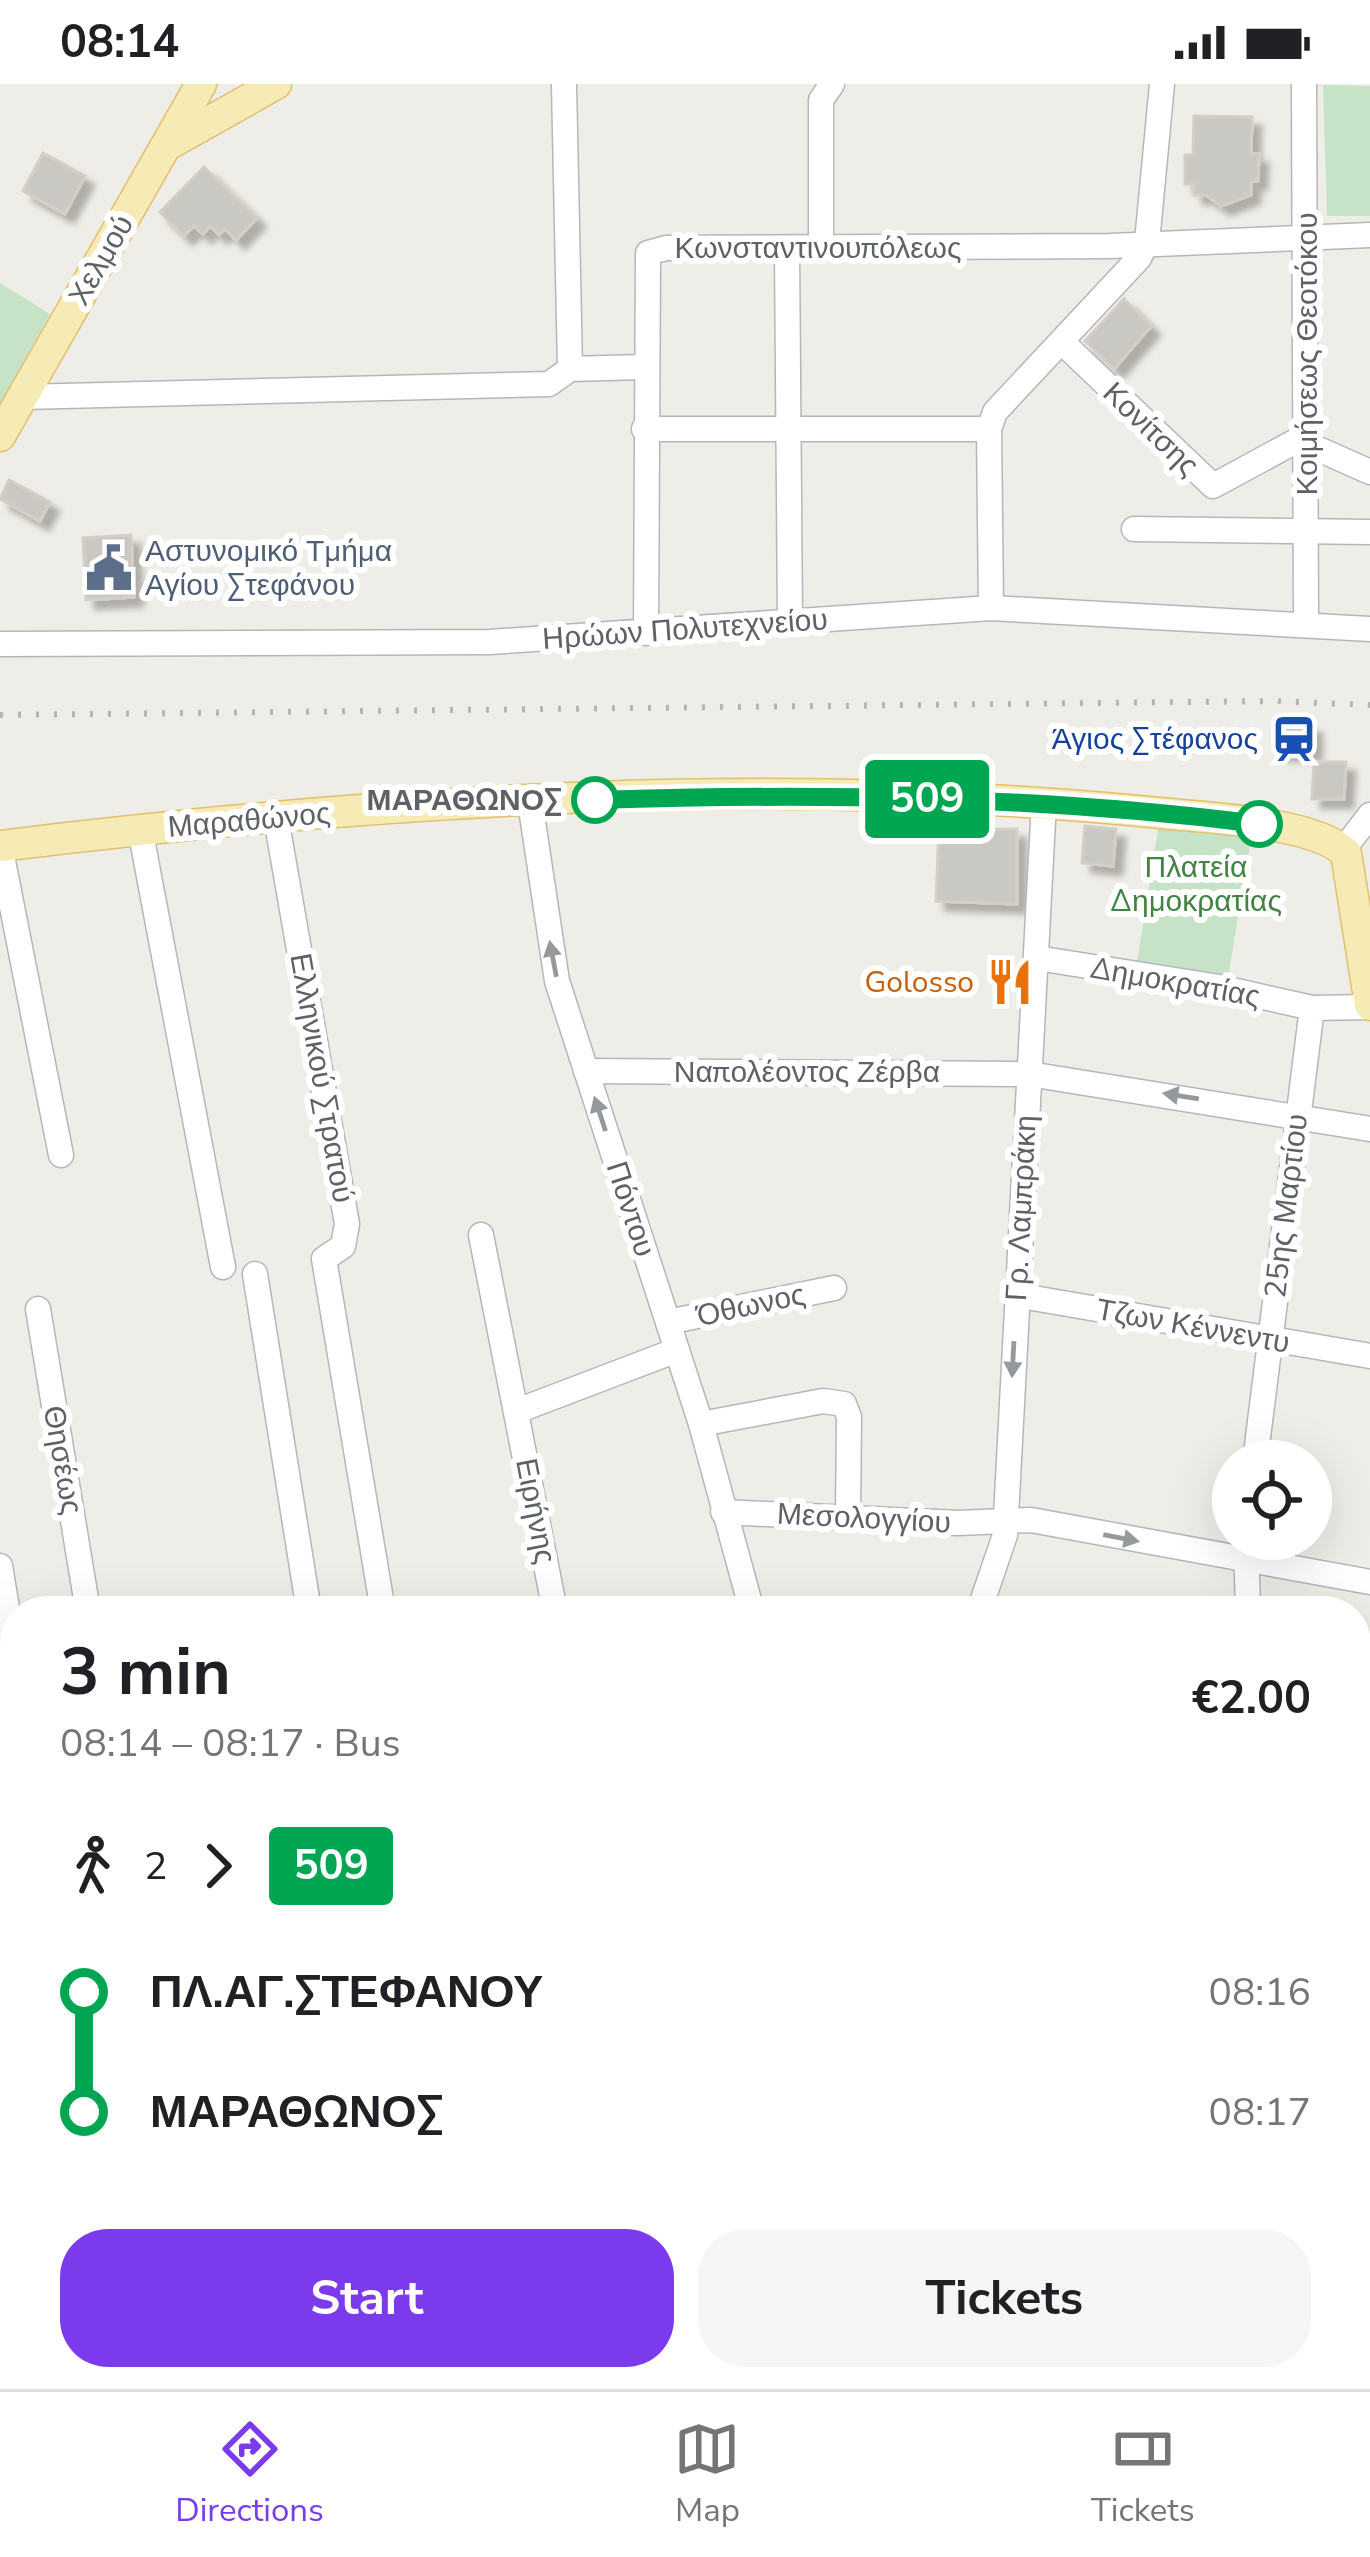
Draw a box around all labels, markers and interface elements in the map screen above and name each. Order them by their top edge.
text: 08:14 [60,12,179,73]
street label: Χελμού [59,207,144,313]
street label: Κοιμήσεως Θεοτόκου [1287,212,1328,496]
street label: Κωνσταντινουπόλεως [675,228,961,269]
street label: Κονίτσης [1094,373,1208,485]
place label: Αστυνομικό Τμήμα Αγίου Στεφάνου [145,531,392,606]
public building icon: Αστυνομικό Τμήμα Αγίου Στεφάνου [84,543,134,593]
street label: Ηρώων Πολυτεχνείου [541,599,829,660]
station icon: Άγιος Στέφανος [1269,714,1319,764]
place label: Άγιος Στέφανος [1052,719,1258,760]
line badge: 509 [858,760,996,838]
text: 509 [889,770,965,827]
marker: ΜΑΡΑΘΩΝΟΣ [573,778,617,822]
place label: ΜΑΡΑΘΩΝΟΣ [366,780,562,821]
street label: Μαραθώνος [166,793,332,848]
unlabelled marker [1237,802,1281,846]
park label: Πλατεία Δημοκρατίας [1110,847,1282,922]
one-way arrow [543,940,562,978]
street label: Δημοκρατίας [1087,947,1263,1018]
street label: Ελληνικού Στρατού [279,950,364,1206]
restaurant icon: Golosso [985,957,1035,1007]
place label: Golosso [865,962,974,1003]
street label: Ναπολέοντος Ζέρβα [674,1052,940,1093]
one-way arrow [1162,1087,1200,1105]
one-way arrow [589,1095,608,1132]
street label: 25ης Μαρτίου [1255,1112,1318,1301]
street label: Γρ. Λαμπράκη [996,1114,1047,1302]
street label: Πόντου [596,1156,665,1262]
street label: Όθωνος [691,1274,809,1337]
street label: Τζων Κέννεντυ [1093,1289,1293,1364]
one-way arrow [1003,1341,1022,1379]
street label: Θησέως [33,1402,92,1518]
map controls [1212,1440,1332,1560]
button: locate [1212,1440,1332,1560]
street label: Ειρήνης [505,1455,566,1567]
street label: Μεσολογγίου [776,1493,952,1544]
one-way arrow [1102,1529,1140,1548]
text: 3 min [60,1627,231,1717]
text: €2.00 [1192,1668,1311,1729]
text: 08:14 – 08:17 · Bus [60,1717,400,1770]
icon: walk [60,1833,126,1899]
icon: forward [185,1833,251,1899]
text: 509 [293,1837,369,1894]
text: 2 [144,1840,167,1893]
text: ΠΛ.ΑΓ.ΣΤΕΦΑΝΟΥ [150,1962,543,2023]
text: 08:16 [1209,1966,1311,2019]
text: ΜΑΡΑΘΩΝΟΣ [150,2082,443,2143]
text: 08:17 [1209,2086,1311,2139]
button: Start [60,2229,674,2367]
button: Tickets [698,2229,1311,2367]
tab: Directions [175,2416,324,2533]
tab: Map [674,2416,740,2533]
tab: Tickets [1091,2416,1195,2533]

